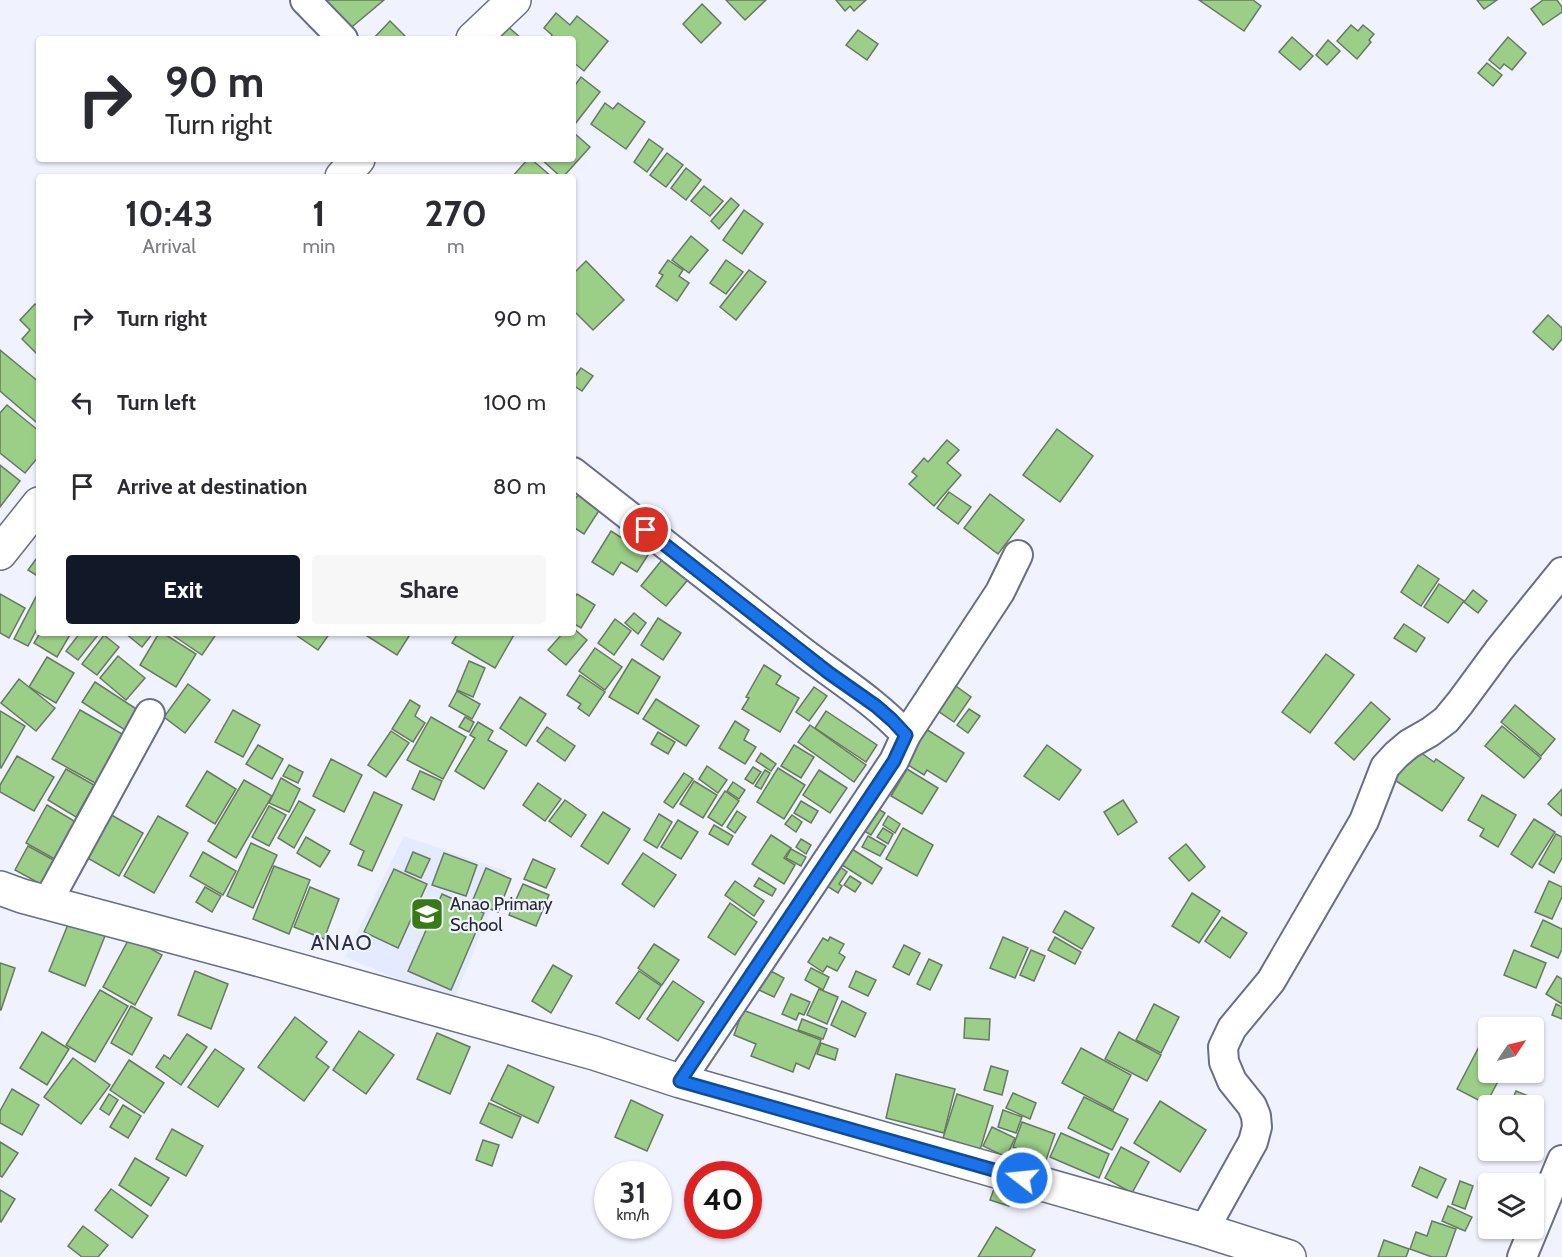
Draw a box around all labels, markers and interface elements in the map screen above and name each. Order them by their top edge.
text: 90 m [165,56,264,108]
icon: right [66,60,144,138]
text: Turn right [165,108,272,141]
text: 10:43 [125,191,213,235]
text: 1 [312,191,326,235]
text: 270 [424,191,487,235]
text: Arrival [143,234,196,258]
text: min [302,234,335,258]
text: m [447,234,464,258]
icon: right [66,302,99,335]
text: Turn right [117,305,207,332]
text: 90 m [494,305,546,332]
icon: left [66,386,99,419]
text: Turn left [117,389,196,416]
text: 100 m [484,389,546,416]
icon: arrive [66,470,99,503]
text: Arrive at destination [117,473,307,500]
text: 80 m [493,473,546,500]
pin [620,504,671,555]
icon: arrive [629,513,662,546]
button: Exit [66,555,300,624]
button: Share [312,555,546,624]
place label: Anao Primary School [450,893,553,936]
school or university icon: Anao Primary School [409,896,445,932]
district label: ANAO [311,930,373,955]
north arrow [1478,1017,1544,1083]
map controls [1478,1017,1544,1239]
button: search [1478,1095,1544,1161]
position arrow [990,1146,1054,1210]
speed limit sign: 40 [684,1161,762,1239]
button: layers [1478,1173,1544,1239]
text: 31 [619,1174,647,1211]
text: km/h [617,1206,649,1224]

